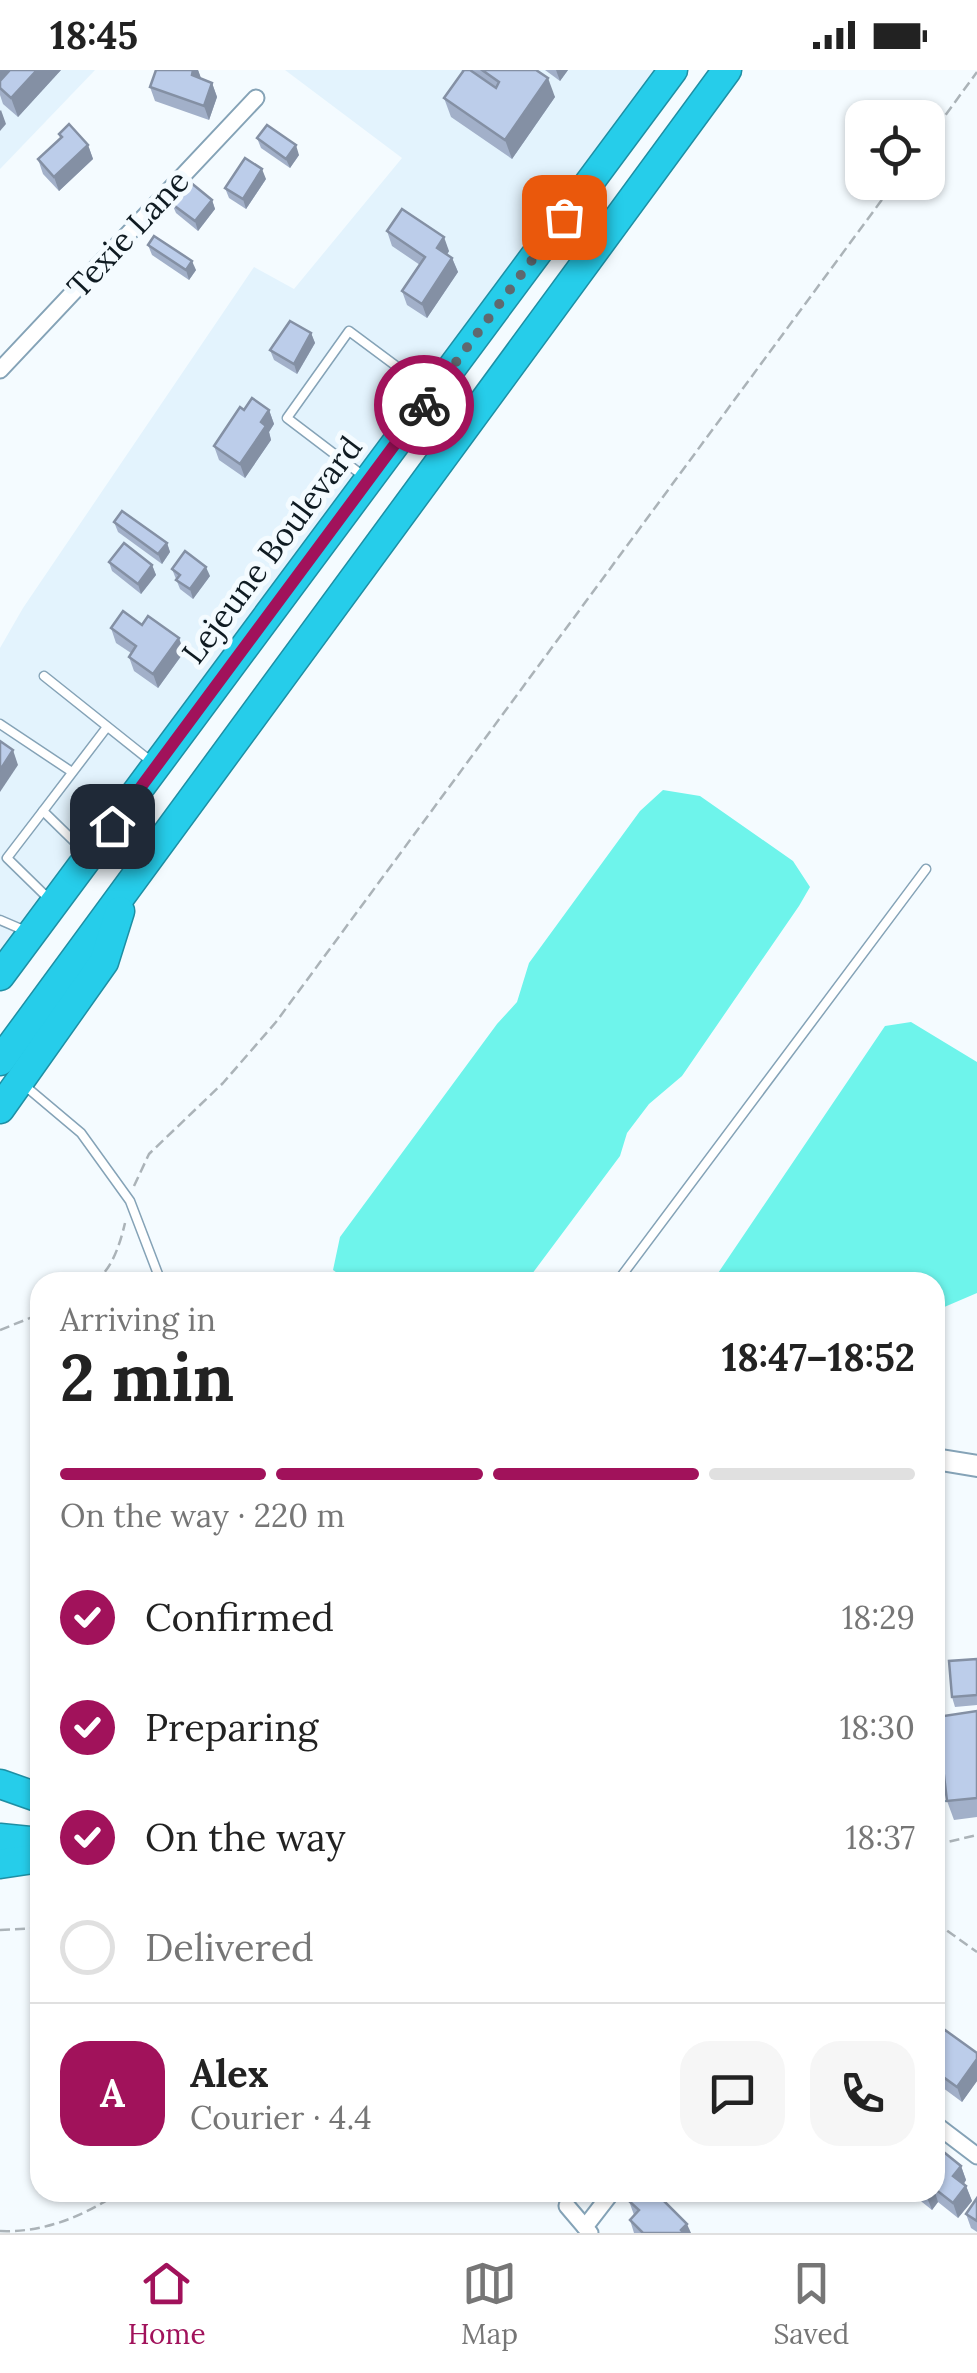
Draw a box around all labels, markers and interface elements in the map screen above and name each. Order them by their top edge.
text: 18:45 [50,11,138,59]
map controls [845,100,945,200]
button: locate [845,100,945,200]
street label: Texie Lane [58,161,197,306]
pin [522,175,607,260]
icon: bag [537,190,592,245]
courier [374,355,474,455]
icon: bike [397,378,452,433]
street label: Lejeune Boulevard [173,428,371,672]
pin [70,784,155,869]
icon: home [85,799,140,854]
text: Arriving in [60,1299,216,1340]
text: 18:47–18:52 [722,1333,915,1381]
text: 2 min [60,1336,234,1419]
text: On the way · 220 m [60,1495,345,1536]
icon: check [60,1590,115,1645]
text: Confirmed [145,1593,334,1641]
text: 18:29 [842,1597,915,1638]
icon: check [60,1700,115,1755]
text: Preparing [145,1703,318,1751]
text: 18:30 [840,1707,915,1748]
icon: check [60,1810,115,1865]
text: On the way [145,1813,346,1861]
text: 18:37 [846,1817,915,1858]
text: Delivered [145,1923,314,1971]
button: chat [680,2041,785,2146]
button: phone [810,2041,915,2146]
text: Alex [190,2049,269,2097]
text: A [100,2069,125,2117]
text: Courier · 4.4 [190,2097,372,2138]
tab: Home [128,2256,206,2352]
tab: Map [461,2256,518,2352]
tab: Saved [773,2256,849,2352]

